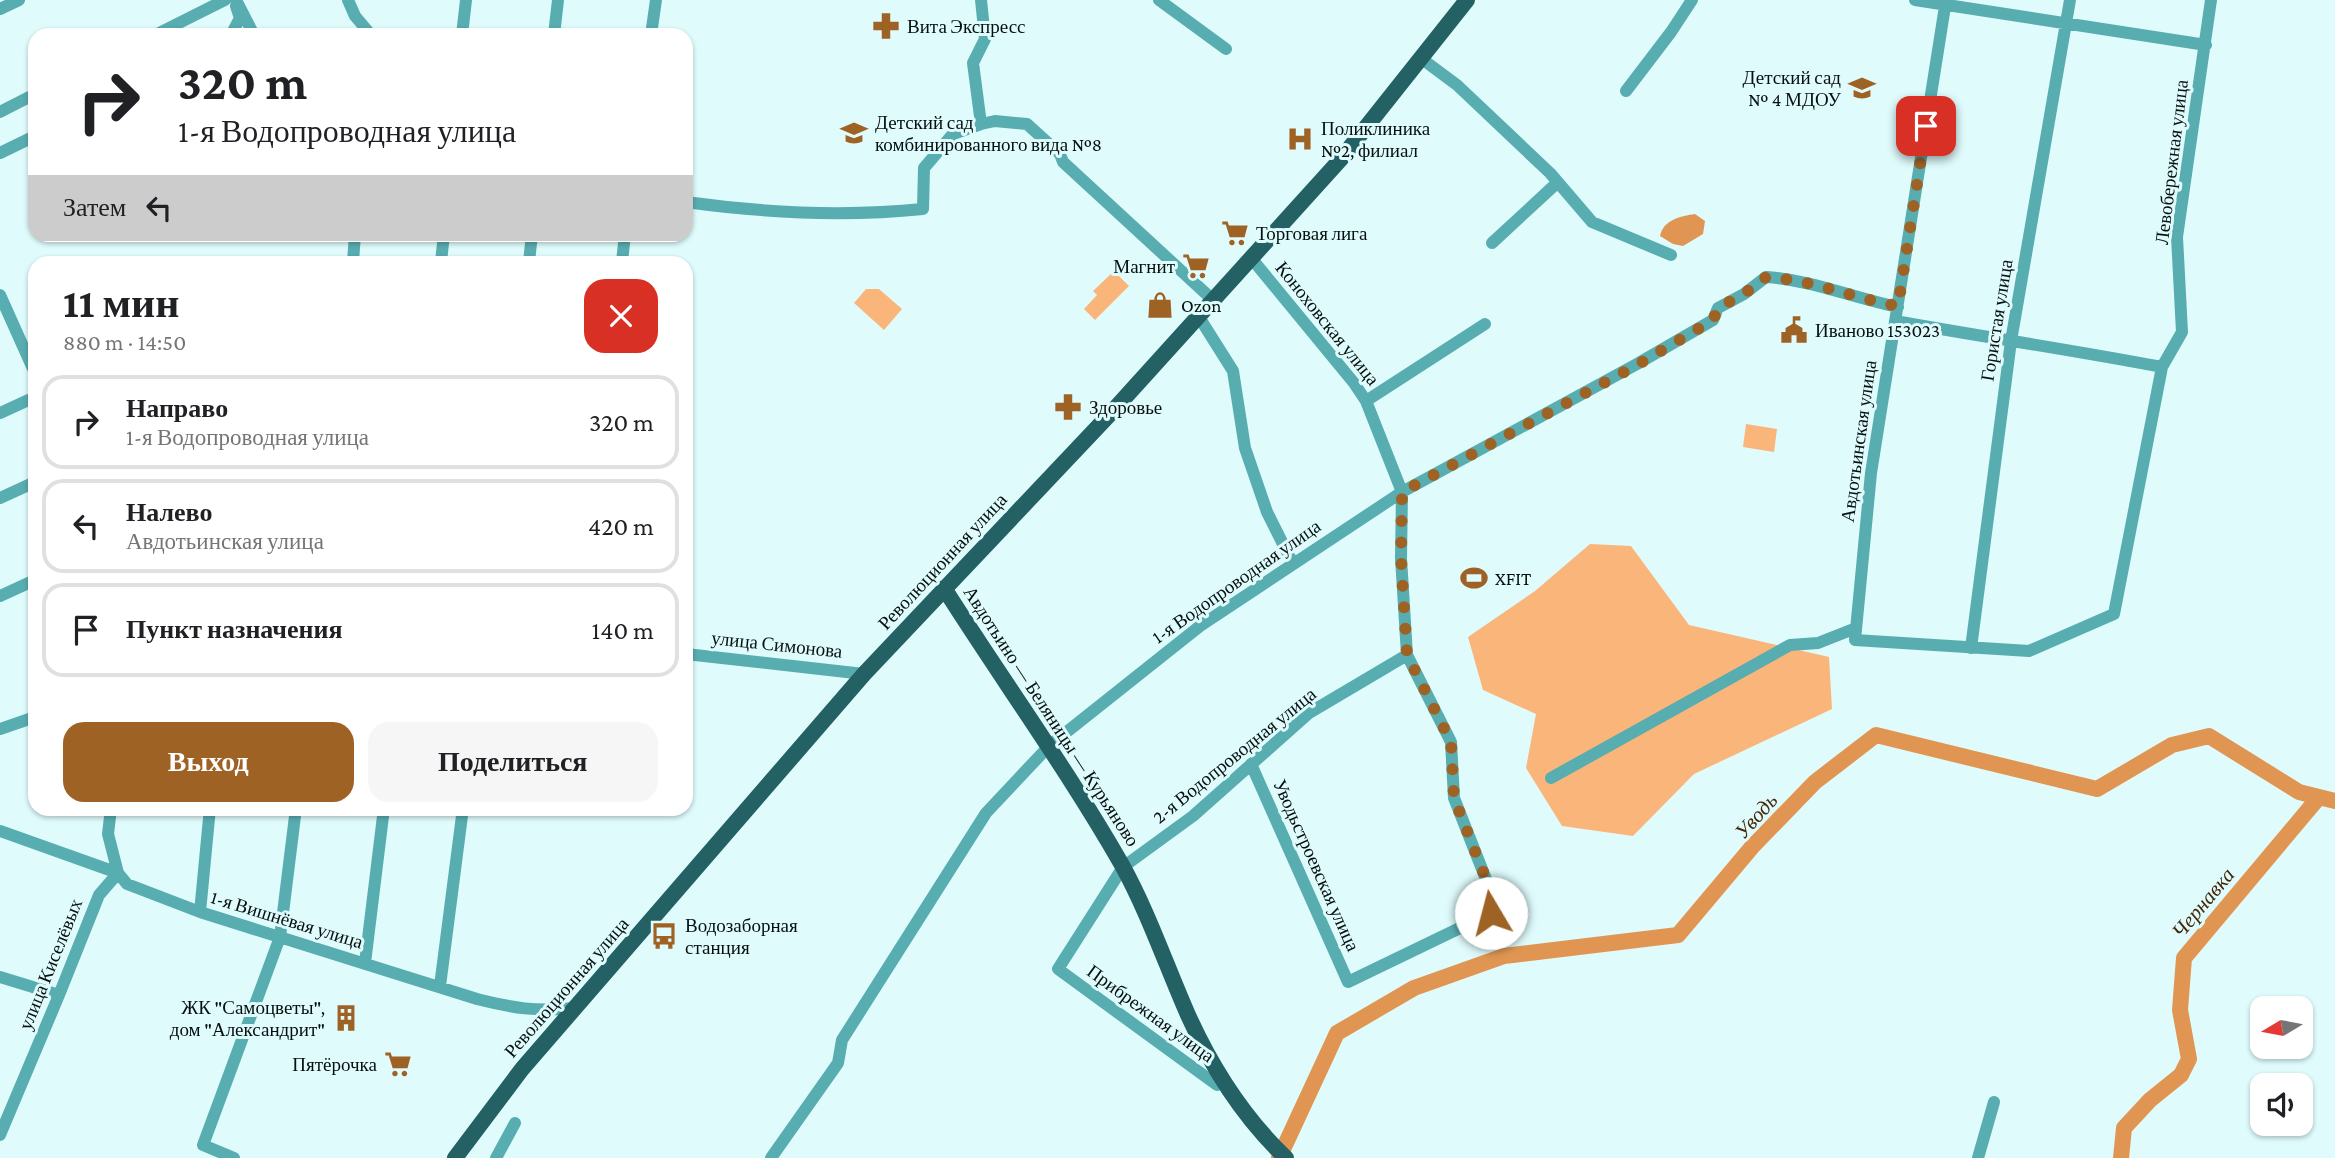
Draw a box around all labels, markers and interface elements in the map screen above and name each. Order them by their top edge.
pharmacy icon: Вита Экспресс [871,11,901,41]
place label: Вита Экспресс [907,16,1026,37]
text: 320 m [178,55,307,110]
icon: right [63,56,154,147]
place label: Детский сад № 4 МДОУ [1743,67,1842,110]
school or university icon: Детский сад № 4 МДОУ [1847,73,1877,103]
street label: Левобережная улица [2151,78,2192,246]
pin [1896,96,1956,156]
icon: arrive [1907,107,1945,145]
place label: Детский сад комбинированного вида №8 [875,112,1102,155]
text: 1-я Водопроводная улица [178,113,516,149]
school or university icon: Детский сад комбинированного вида №8 [839,118,869,148]
place label: Поликлиника №2, филиал [1321,118,1431,161]
hospital icon: Поликлиника №2, филиал [1285,124,1315,154]
icon: left [140,189,178,227]
text: Затем [63,193,126,222]
supermarket icon: Торговая лига [1220,218,1250,248]
place label: Торговая лига [1256,223,1368,244]
supermarket icon: Магнит [1181,251,1211,281]
place label: Магнит [1113,256,1176,277]
street label: Коноховская улица [1271,257,1384,390]
street label: Гористая улица [1976,257,2017,383]
text: 11 мин [63,279,180,326]
button: close [584,279,658,353]
shop icon: Ozon [1145,290,1175,320]
place label: Ozon [1181,295,1221,316]
public building icon: Иваново 153023 [1779,315,1809,345]
place label: Иваново 153023 [1815,320,1940,341]
text: 880 m · 14:50 [63,329,186,355]
street label: Авдотьинская улица [1837,358,1880,523]
pharmacy icon: Здоровье [1053,392,1083,422]
text: Направо [126,394,228,423]
place label: Здоровье [1089,397,1162,418]
icon: right [67,403,105,441]
text: 320 m [589,408,654,437]
text: 1-я Водопроводная улица [126,424,369,450]
street label: Революционная улица [874,489,1011,634]
text: Налево [126,498,212,527]
icon: left [67,507,105,545]
text: 420 m [588,512,654,541]
street label: 1-я Водопроводная улица [1148,515,1325,648]
text: Авдотьинская улица [126,528,324,554]
sports icon: XFIT [1459,563,1489,593]
place label: XFIT [1495,568,1532,589]
street label: Авдотьино — Беляницы — Курьяново [960,582,1144,850]
icon: arrive [67,611,105,649]
text: Пункт назначения [126,615,343,644]
text: 140 m [592,616,654,645]
street label: улица Симонова [710,627,844,662]
street label: 2-я Водопроводная улица [1149,683,1320,828]
button: Выход [63,722,354,802]
button: Поделиться [368,722,658,802]
street label: Уводьстроевская улица [1269,776,1364,955]
water label: Уводь [1730,789,1782,843]
water label: Чернавка [2167,863,2239,943]
position arrow [1454,876,1528,950]
street label: 1-я Вишнёвая улица [208,886,366,953]
street label: улица Киселёвых [15,895,87,1033]
street label: Революционная улица [500,913,633,1062]
place label: Водозаборная станция [685,915,798,958]
bus stop icon: Водозаборная станция [649,921,679,951]
street label: Прибрежная улица [1083,960,1219,1067]
north arrow [2250,996,2314,1059]
map controls [2250,996,2313,1136]
place label: ЖК "Самоцветы", дом "Александрит" [170,997,325,1040]
building icon: ЖК "Самоцветы", дом "Александрит" [331,1003,361,1033]
supermarket icon: Пятёрочка [383,1049,413,1079]
place label: Пятёрочка [292,1054,378,1075]
button: sound [2250,1073,2313,1136]

